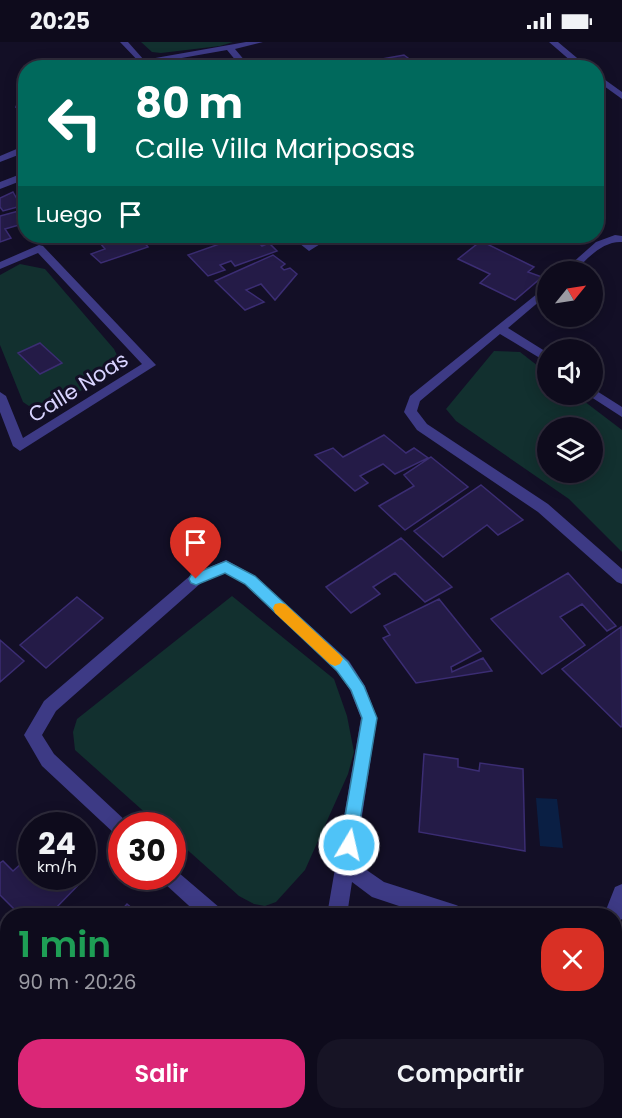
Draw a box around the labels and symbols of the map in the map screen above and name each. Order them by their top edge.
north arrow [537,261,603,327]
street label: Calle Noas [23,345,133,429]
pin [170,517,221,579]
speed limit sign: 30 [108,812,186,890]
position arrow [317,813,381,877]

